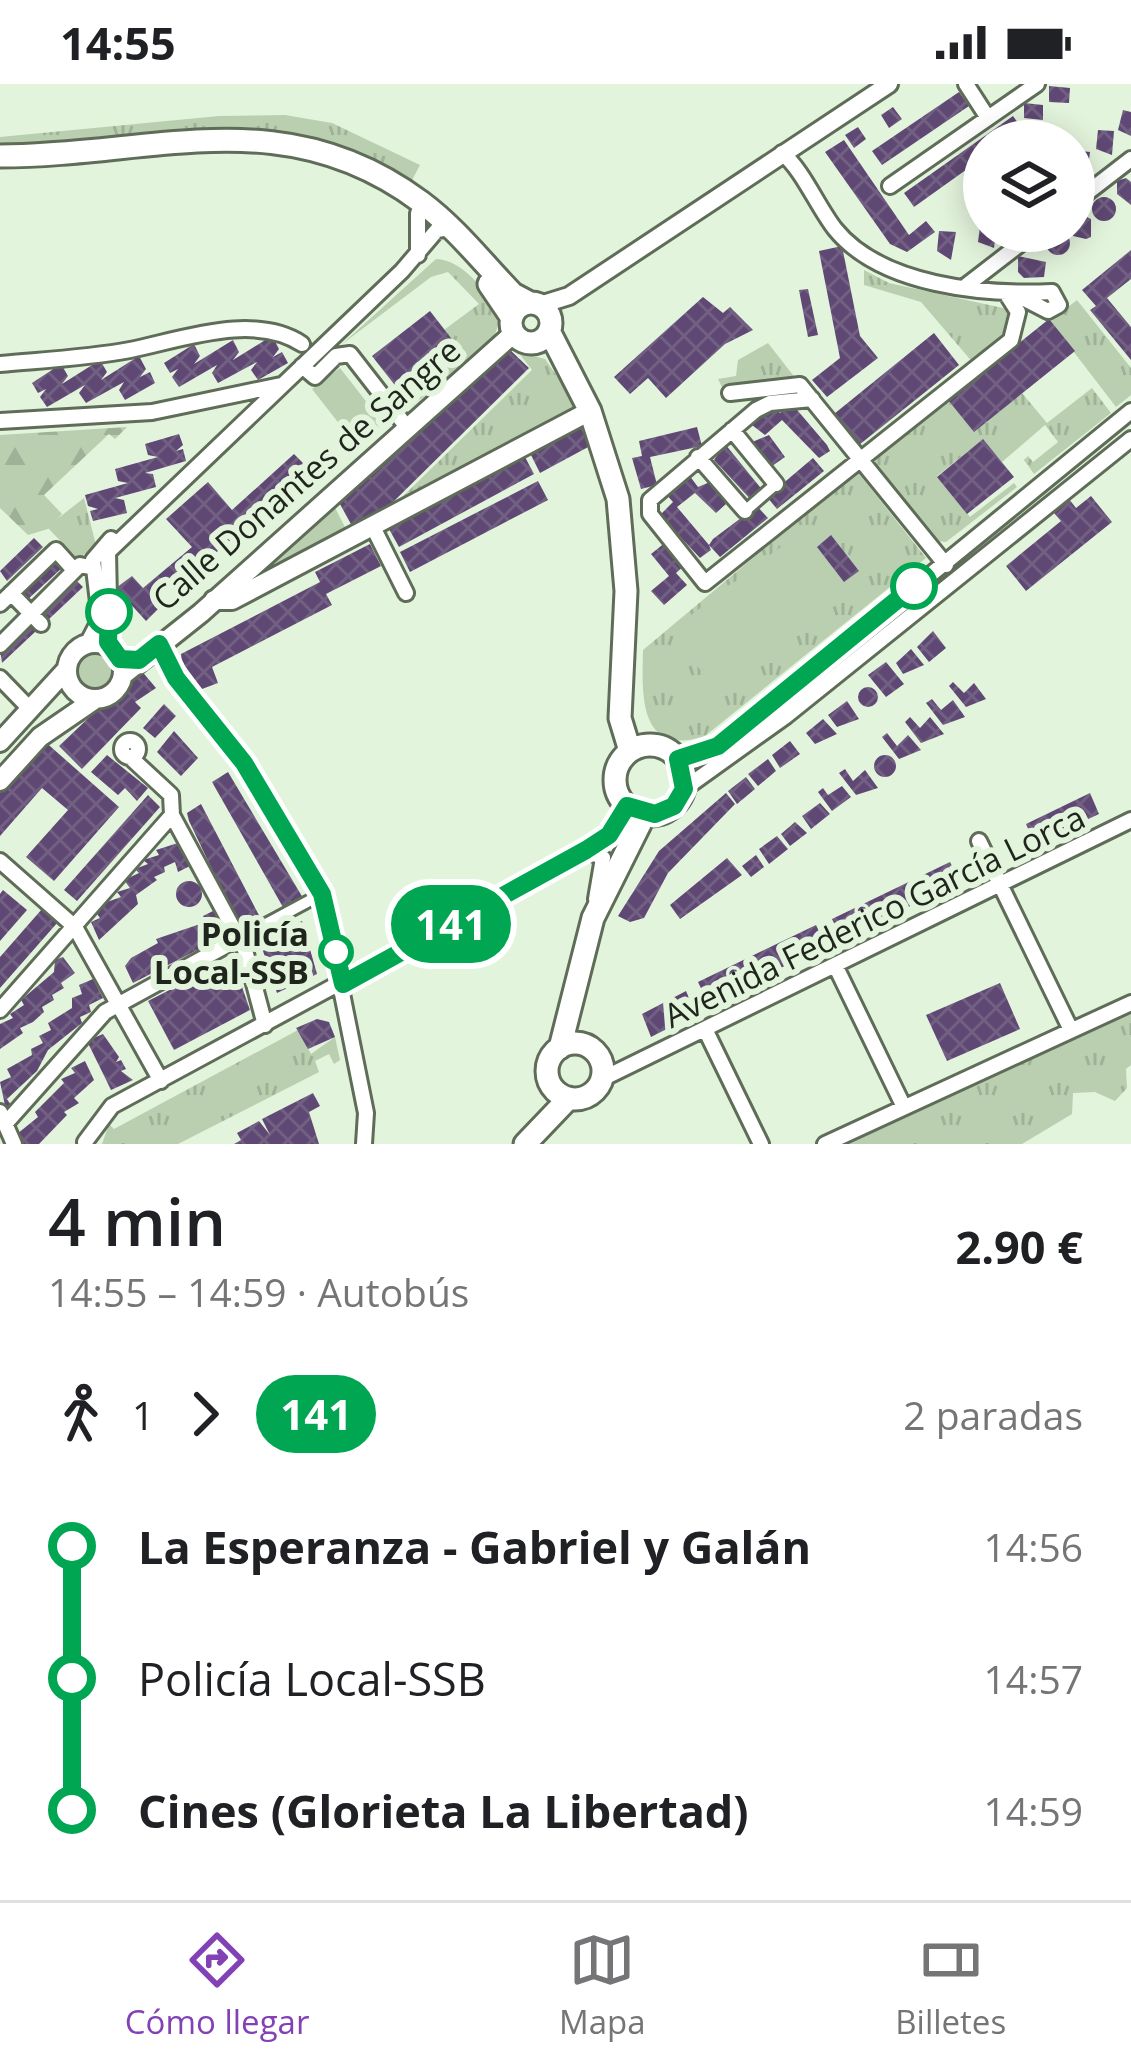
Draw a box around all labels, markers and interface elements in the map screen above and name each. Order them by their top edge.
text: 14:55 [60,12,176,73]
map controls [963,120,1095,252]
button: layers [963,120,1095,252]
street label: Calle Donantes de Sangre [143,328,469,620]
unlabelled marker [892,564,936,608]
unlabelled marker [87,590,131,634]
street label: Avenida Federico García Lorca [656,794,1092,1038]
line badge: 141 [382,885,520,963]
text: 141 [415,895,487,952]
place label: Policía Local-SSB [154,911,309,994]
marker: Policía Local-SSB [320,936,352,968]
text: 4 min [48,1175,226,1265]
text: 2.90 € [956,1216,1083,1277]
text: 14:55 – 14:59 · Autobús [48,1265,469,1318]
icon: walk [48,1381,114,1447]
icon: forward [172,1381,238,1447]
text: 141 [280,1385,352,1442]
text: 1 [132,1388,154,1441]
text: 2 paradas [903,1388,1083,1441]
text: La Esperanza - Gabriel y Galán [138,1516,811,1577]
text: 14:56 [984,1520,1083,1573]
text: Policía Local-SSB [138,1648,486,1709]
text: 14:57 [984,1652,1083,1705]
text: Cines (Glorieta La Libertad) [138,1780,749,1841]
text: 14:59 [984,1784,1083,1837]
tab: Cómo llegar [125,1927,309,2044]
tab: Mapa [559,1927,646,2044]
tab: Billetes [895,1927,1006,2044]

